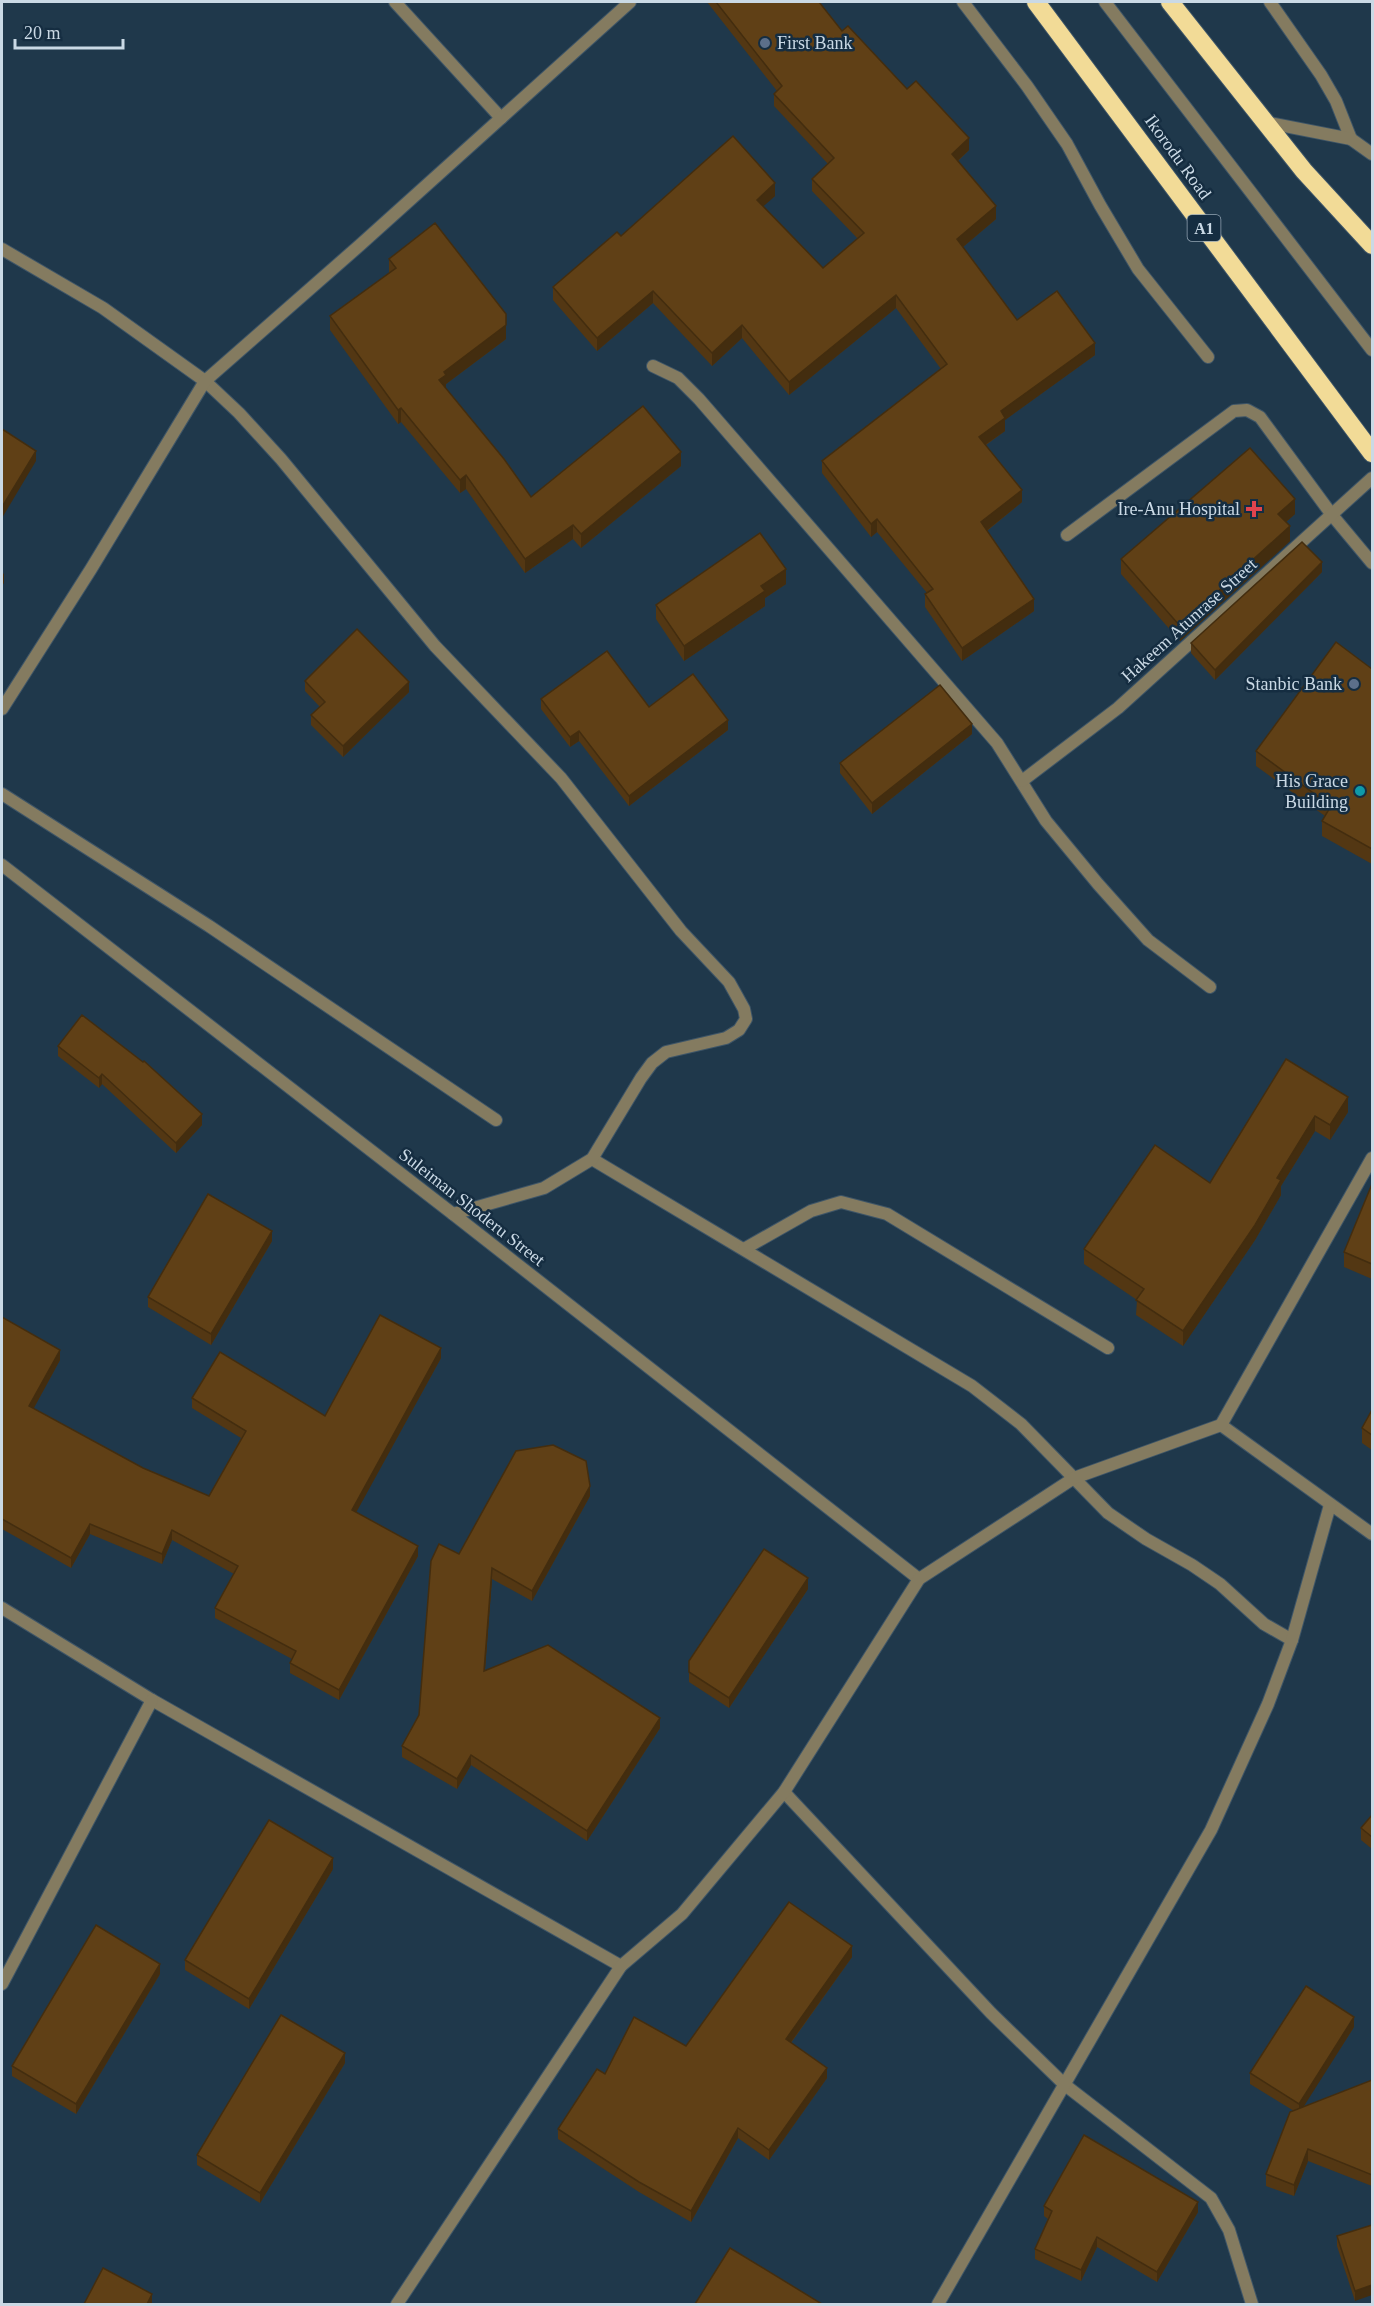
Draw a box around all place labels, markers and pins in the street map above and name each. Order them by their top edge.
place label: First Bank [777,33,853,53]
marker: First Bank [758,36,772,50]
place label: Ire-Anu Hospital [1118,499,1240,519]
marker: Ire-Anu Hospital [1245,500,1263,518]
place label: Stanbic Bank [1246,674,1342,694]
marker: Stanbic Bank [1347,677,1361,691]
place label: His Grace Building [1276,771,1348,812]
marker: His Grace Building [1353,784,1367,798]

